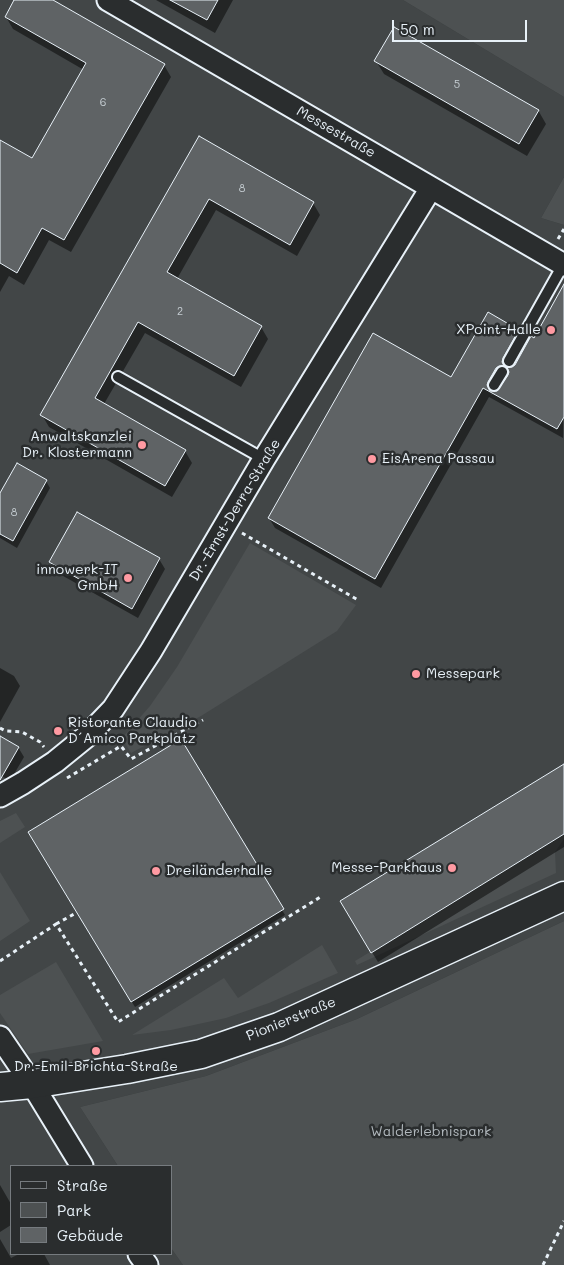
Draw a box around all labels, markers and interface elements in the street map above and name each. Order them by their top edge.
scale bar [394,10,529,42]
text: 50 m [400,19,435,39]
house number: 5 [454,78,460,92]
house number: 6 [100,96,106,110]
street label: Messestraße [294,103,378,161]
house number: 8 [239,182,245,196]
house number: 2 [177,305,183,319]
place label: XPoint-Halle [456,322,541,338]
marker: XPoint-Halle [545,324,557,336]
place label: Anwaltskanzlei Dr. Klostermann [22,429,132,462]
street label: Dr.-Ernst-Derra-Straße [186,436,284,584]
marker: Anwaltskanzlei Dr. Klostermann [136,439,148,451]
place label: EisArena Passau [382,451,495,467]
marker: EisArena Passau [366,453,378,465]
house number: 8 [11,506,17,520]
place label: innowerk-IT GmbH [36,562,118,594]
marker: innowerk-IT GmbH [122,572,134,584]
place label: Messepark [426,666,500,682]
marker: Messepark [410,668,422,680]
place label: Ristorante Claudio D´Amico Parkplatz [68,715,197,748]
marker: Ristorante Claudio D´Amico Parkplatz [52,725,64,737]
place label: Messe-Parkhaus [331,860,442,876]
marker: Messe-Parkhaus [446,862,458,874]
place label: Dreiländerhalle [166,863,272,879]
marker: Dreiländerhalle [150,865,162,877]
street label: Pionierstraße [244,993,338,1045]
marker: Dr.-Emil-Brichta-Straße [90,1045,102,1057]
place label: Dr.-Emil-Brichta-Straße [14,1059,178,1075]
park label: Walderlebnispark [371,1124,491,1140]
legend [10,1165,172,1255]
text: Straße [57,1175,108,1195]
text: Park [57,1200,91,1220]
text: Gebäude [57,1225,123,1245]

